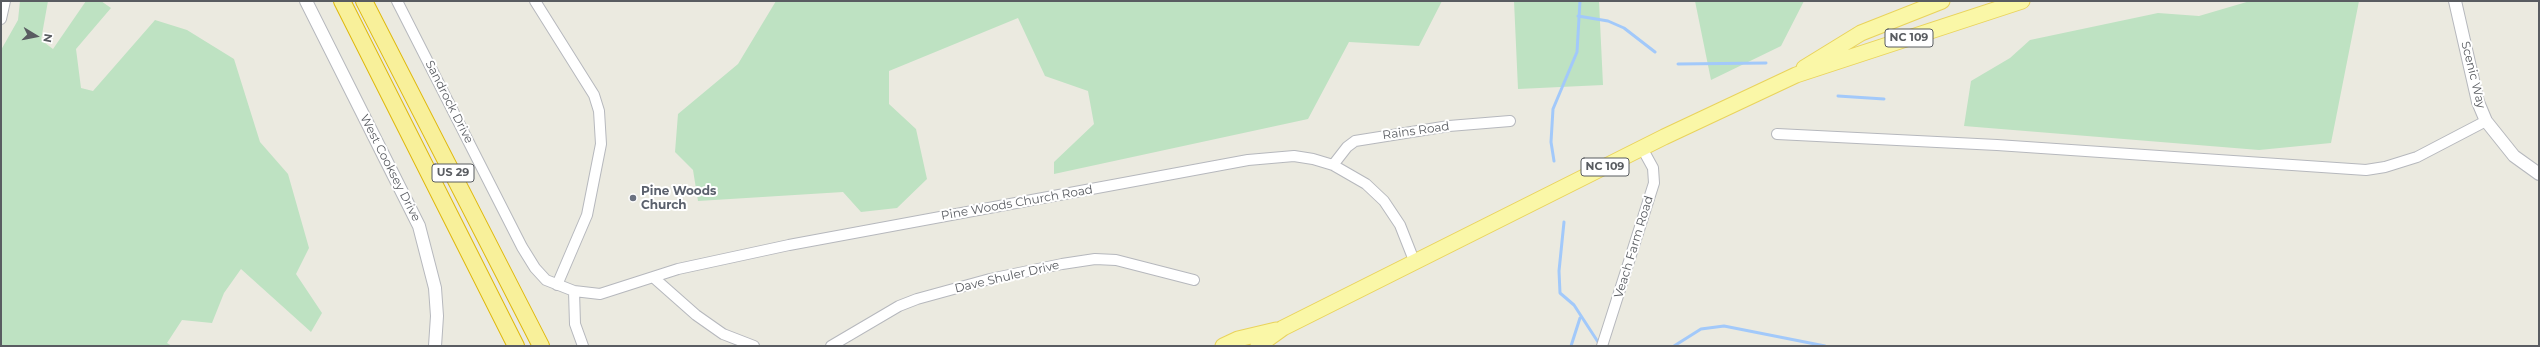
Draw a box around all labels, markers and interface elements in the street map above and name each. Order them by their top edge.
north arrow [16,16,56,56]
road number: NC 109 [1885,29,1933,47]
text: N [40,32,55,44]
street label: Scenic Way [2458,40,2488,110]
street label: Sandrock Drive [422,58,476,146]
street label: West Cooksey Drive [357,112,423,224]
street label: Rains Road [1382,119,1450,143]
road number: NC 109 [1581,158,1629,176]
road number: US 29 [432,164,474,182]
street label: Pine Woods Church Road [940,183,1094,223]
place label: Pine Woods Church [641,184,716,212]
marker: Pine Woods Church [628,193,638,203]
street label: Veach Farm Road [1612,194,1656,300]
street label: Dave Shuler Drive [953,258,1061,296]

